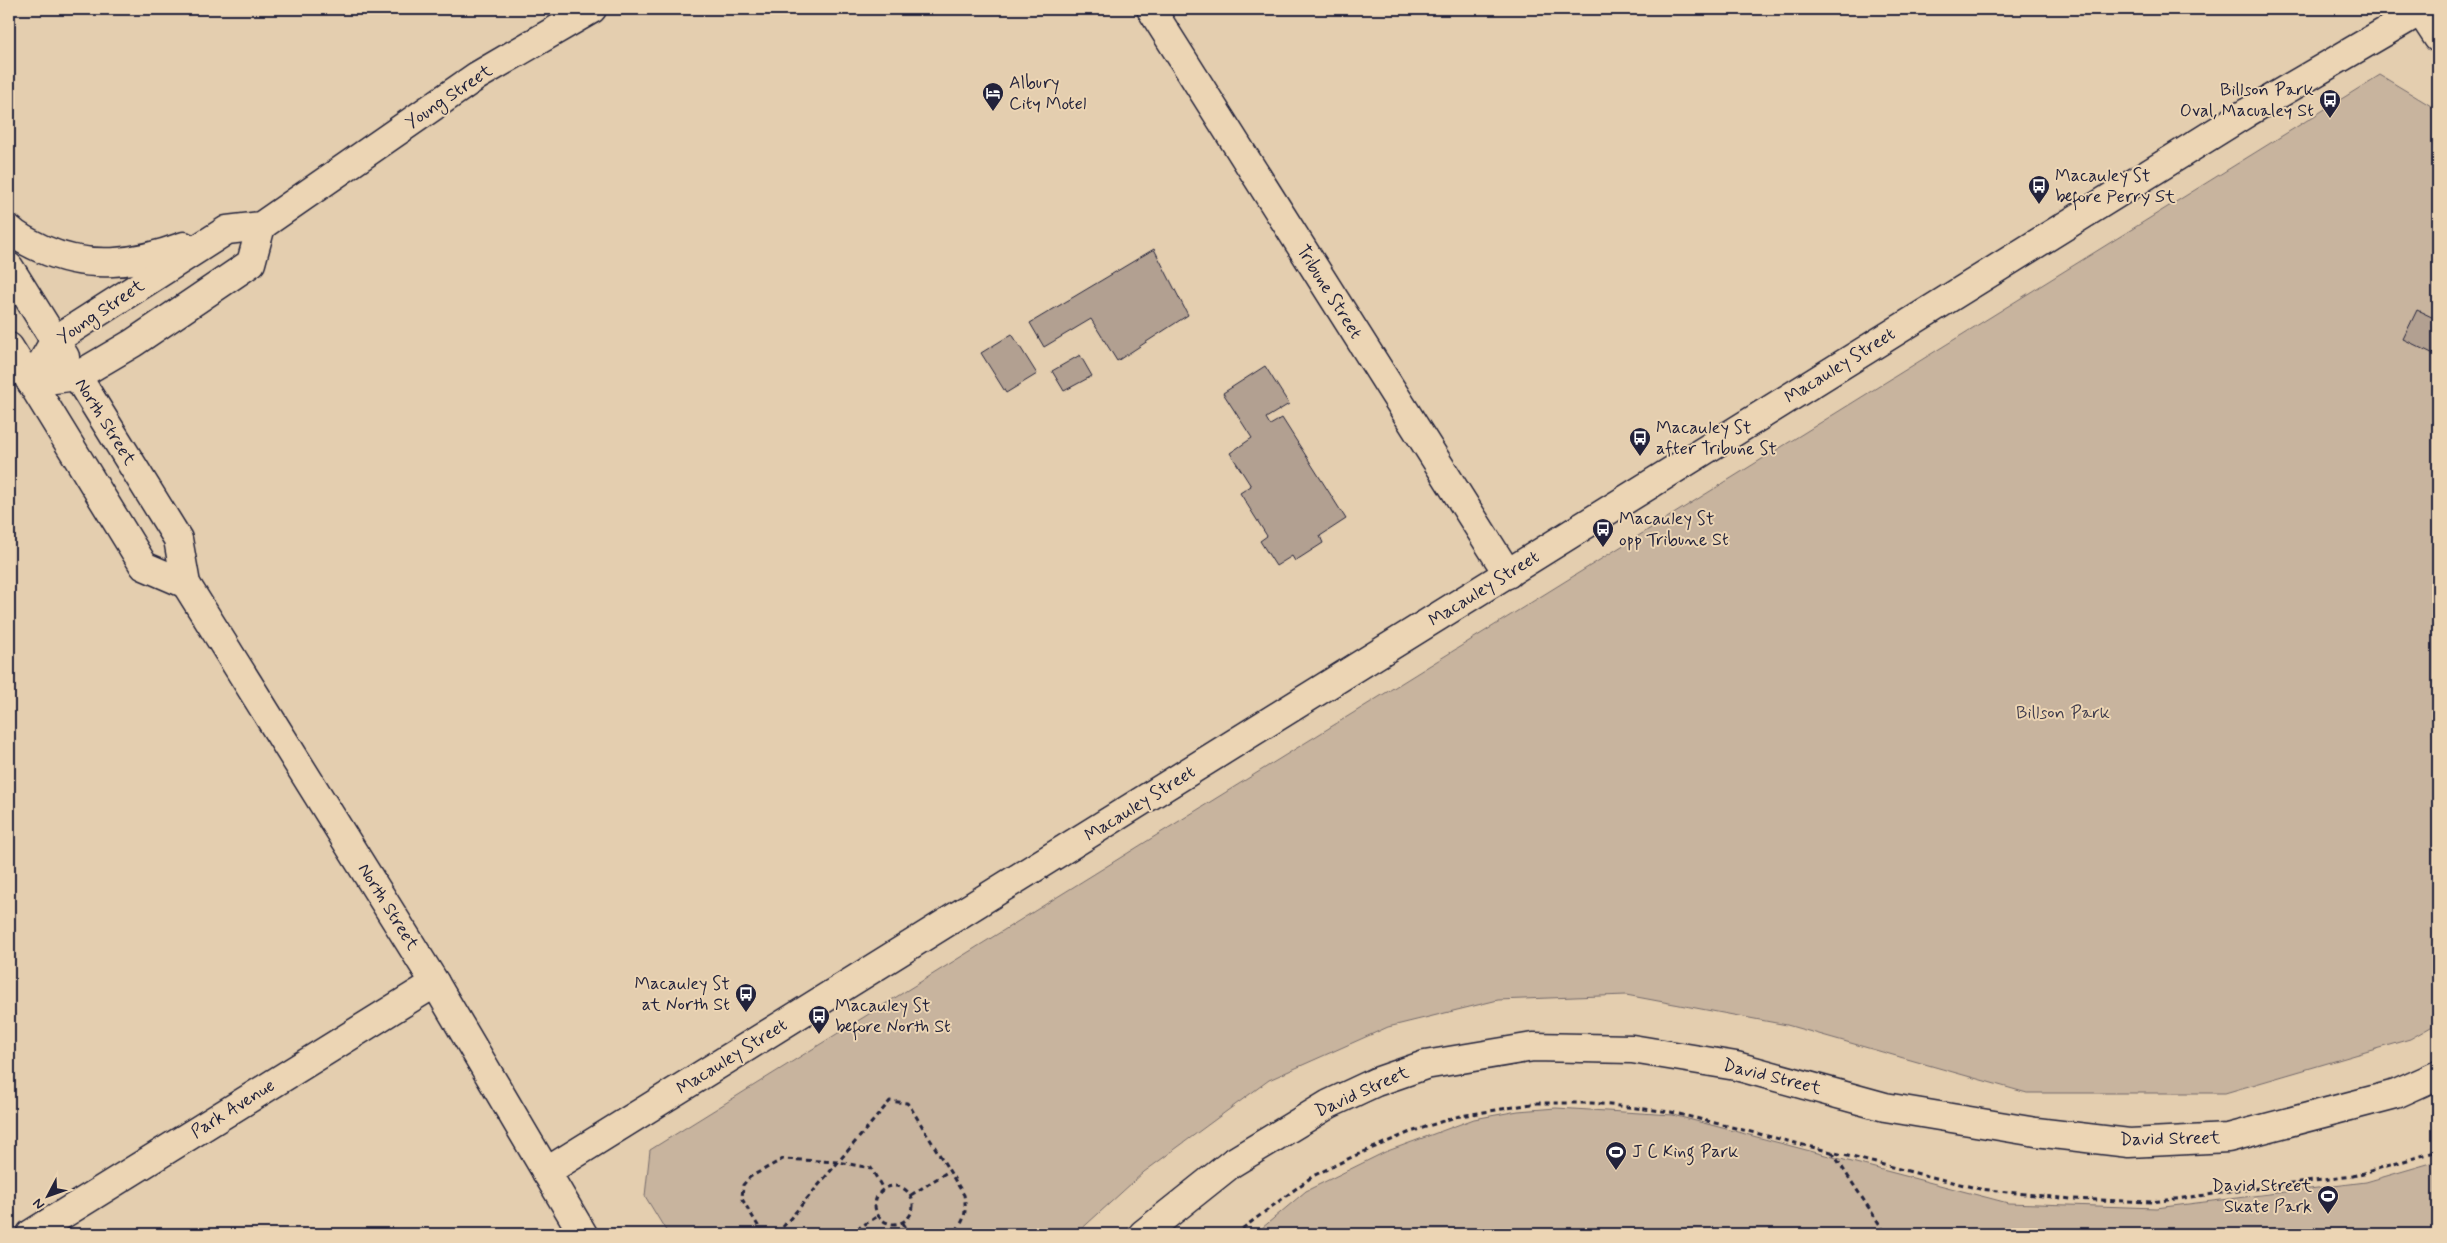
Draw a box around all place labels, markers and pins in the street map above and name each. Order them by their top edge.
place label: Albury City Motel [1009,71,1086,116]
place label: Billson Park Oval, Macualey St [2180,78,2314,123]
hotel icon: Albury City Motel [981,81,1005,112]
bus stop icon: Billson Park Oval, Macualey St [2318,88,2342,119]
place label: Macauley St before Perry St [2055,164,2176,211]
bus stop icon: Macauley St before Perry St [2027,174,2051,205]
place label: Macauley St after Tribune St [1656,416,1777,461]
bus stop icon: Macauley St after Tribune St [1628,426,1652,457]
place label: Macauley St opp Tribune St [1619,507,1729,552]
bus stop icon: Macauley St opp Tribune St [1591,517,1615,548]
place label: Macauley St at North St [635,972,730,1017]
bus stop icon: Macauley St at North St [734,982,758,1013]
place label: Macauley St before North St [835,994,951,1041]
bus stop icon: Macauley St before North St [807,1004,831,1035]
sports icon: J C King Park [1604,1140,1628,1171]
place label: J C King Park [1632,1140,1739,1166]
place label: David Street Skate Park [2212,1174,2312,1219]
sports icon: David Street Skate Park [2316,1184,2340,1215]

